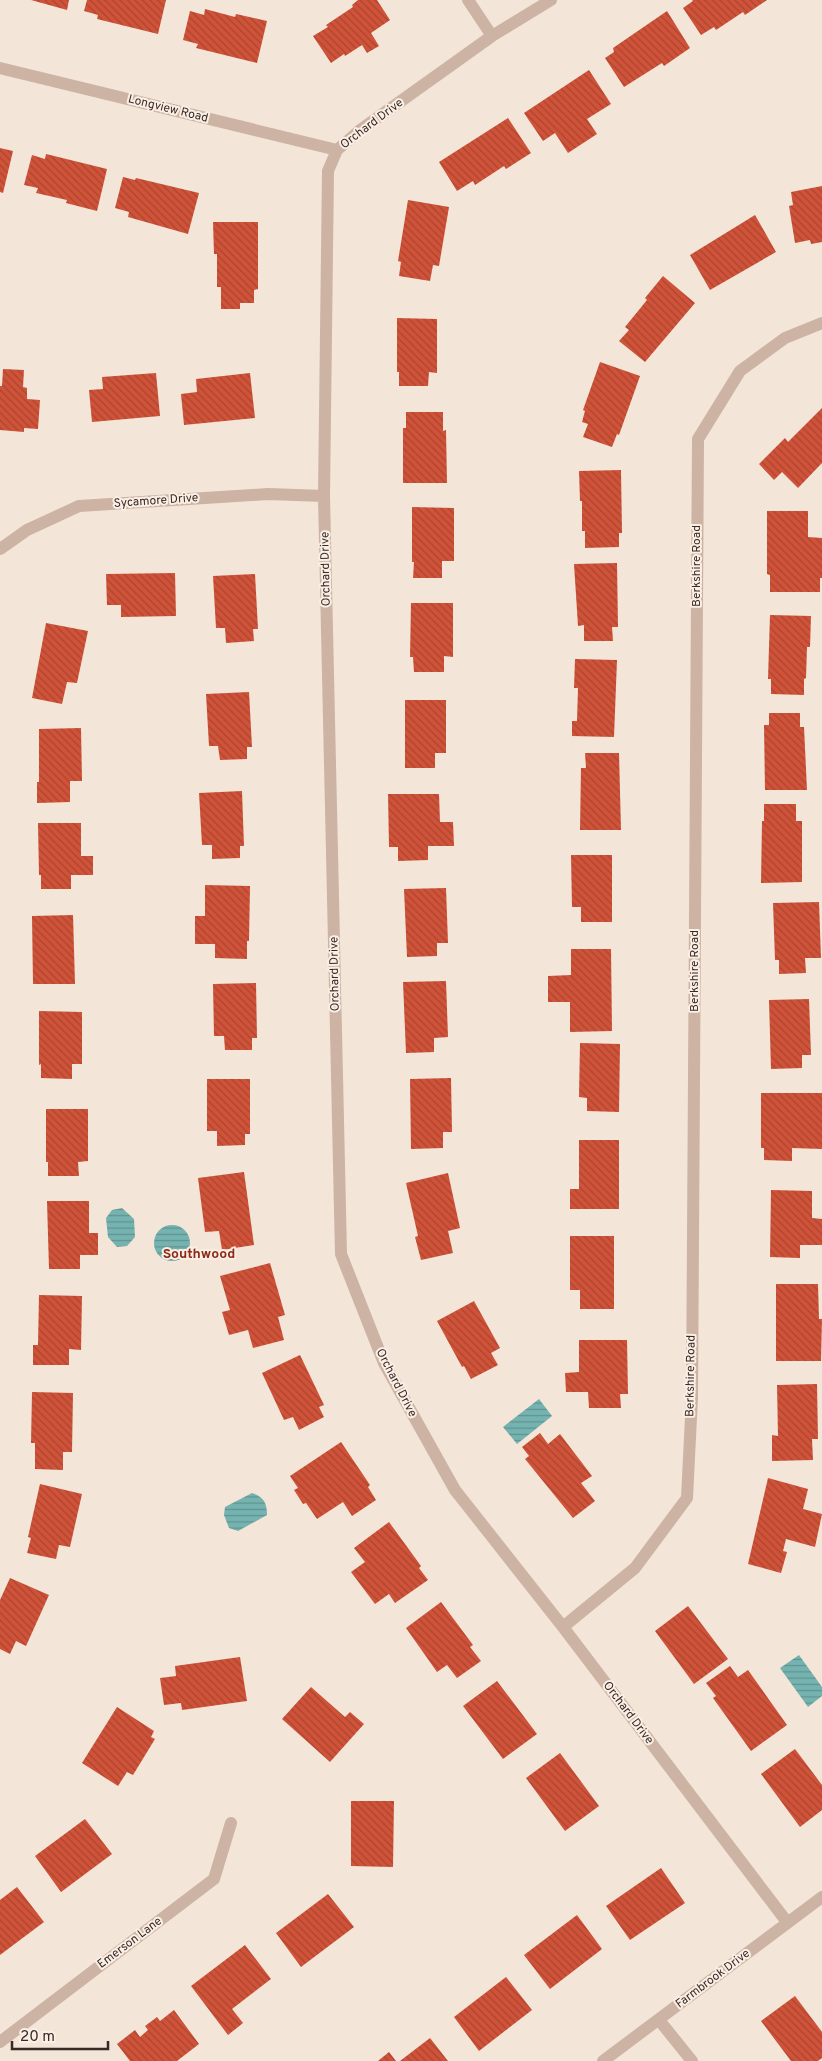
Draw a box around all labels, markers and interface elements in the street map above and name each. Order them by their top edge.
street label: Longview Road [126,91,210,127]
street label: Orchard Drive [337,95,407,153]
street label: Sycamore Drive [113,490,199,512]
street label: Berkshire Road [689,525,705,607]
street label: Orchard Drive [317,531,335,607]
street label: Berkshire Road [687,930,703,1012]
street label: Orchard Drive [326,936,344,1012]
district label: Southwood [163,1246,235,1263]
street label: Berkshire Road [682,1335,700,1417]
street label: Orchard Drive [372,1346,420,1420]
street label: Orchard Drive [599,1678,657,1748]
street label: Emerson Lane [94,1913,166,1973]
street label: Farmbrook Drive [673,1946,753,2012]
scale bar [12,2018,109,2050]
text: 20 m [20,2028,55,2047]

